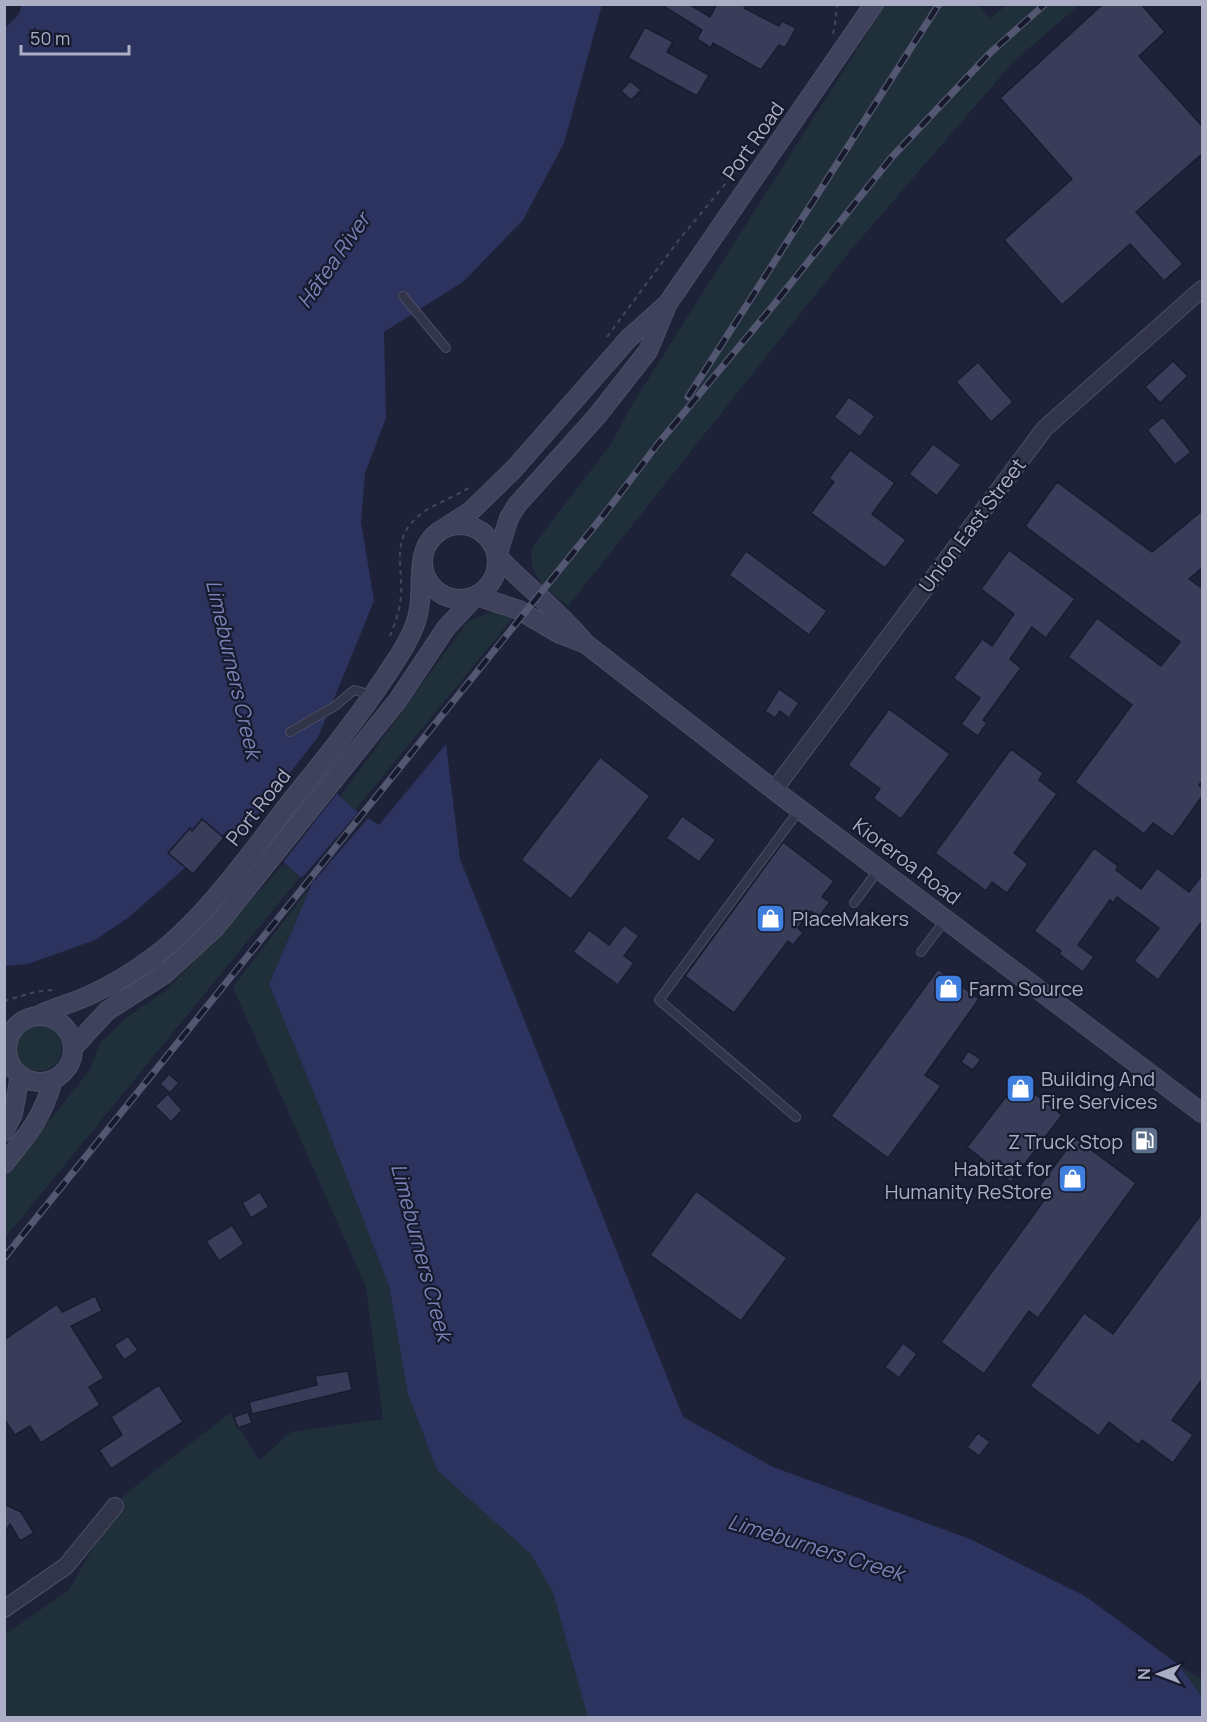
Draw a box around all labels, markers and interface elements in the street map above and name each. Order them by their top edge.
scale bar [21,18,129,56]
text: 50 m [30,26,70,50]
street label: Port Road [716,96,790,186]
water label: Hātea River [290,205,377,313]
street label: Union East Street [912,452,1032,598]
water label: Limeburners Creek [200,577,269,764]
street label: Port Road [220,763,296,851]
street label: Kioreroa Road [848,812,966,910]
shop icon: PlaceMakers [755,902,787,934]
place label: PlaceMakers [792,905,909,932]
shop icon: Farm Source [932,972,964,1004]
place label: Farm Source [969,975,1083,1002]
place label: Building And Fire Services [1041,1065,1157,1115]
shop icon: Building And Fire Services [1004,1073,1036,1105]
fuel station icon: Z Truck Stop [1128,1125,1160,1157]
place label: Z Truck Stop [1008,1128,1123,1155]
place label: Habitat for Humanity ReStore [885,1155,1052,1205]
water label: Limeburners Creek [385,1160,460,1346]
shop icon: Habitat for Humanity ReStore [1057,1163,1089,1195]
water label: Limeburners Creek [725,1507,910,1588]
north arrow [1129,1644,1189,1704]
text: N [1133,1668,1155,1680]

